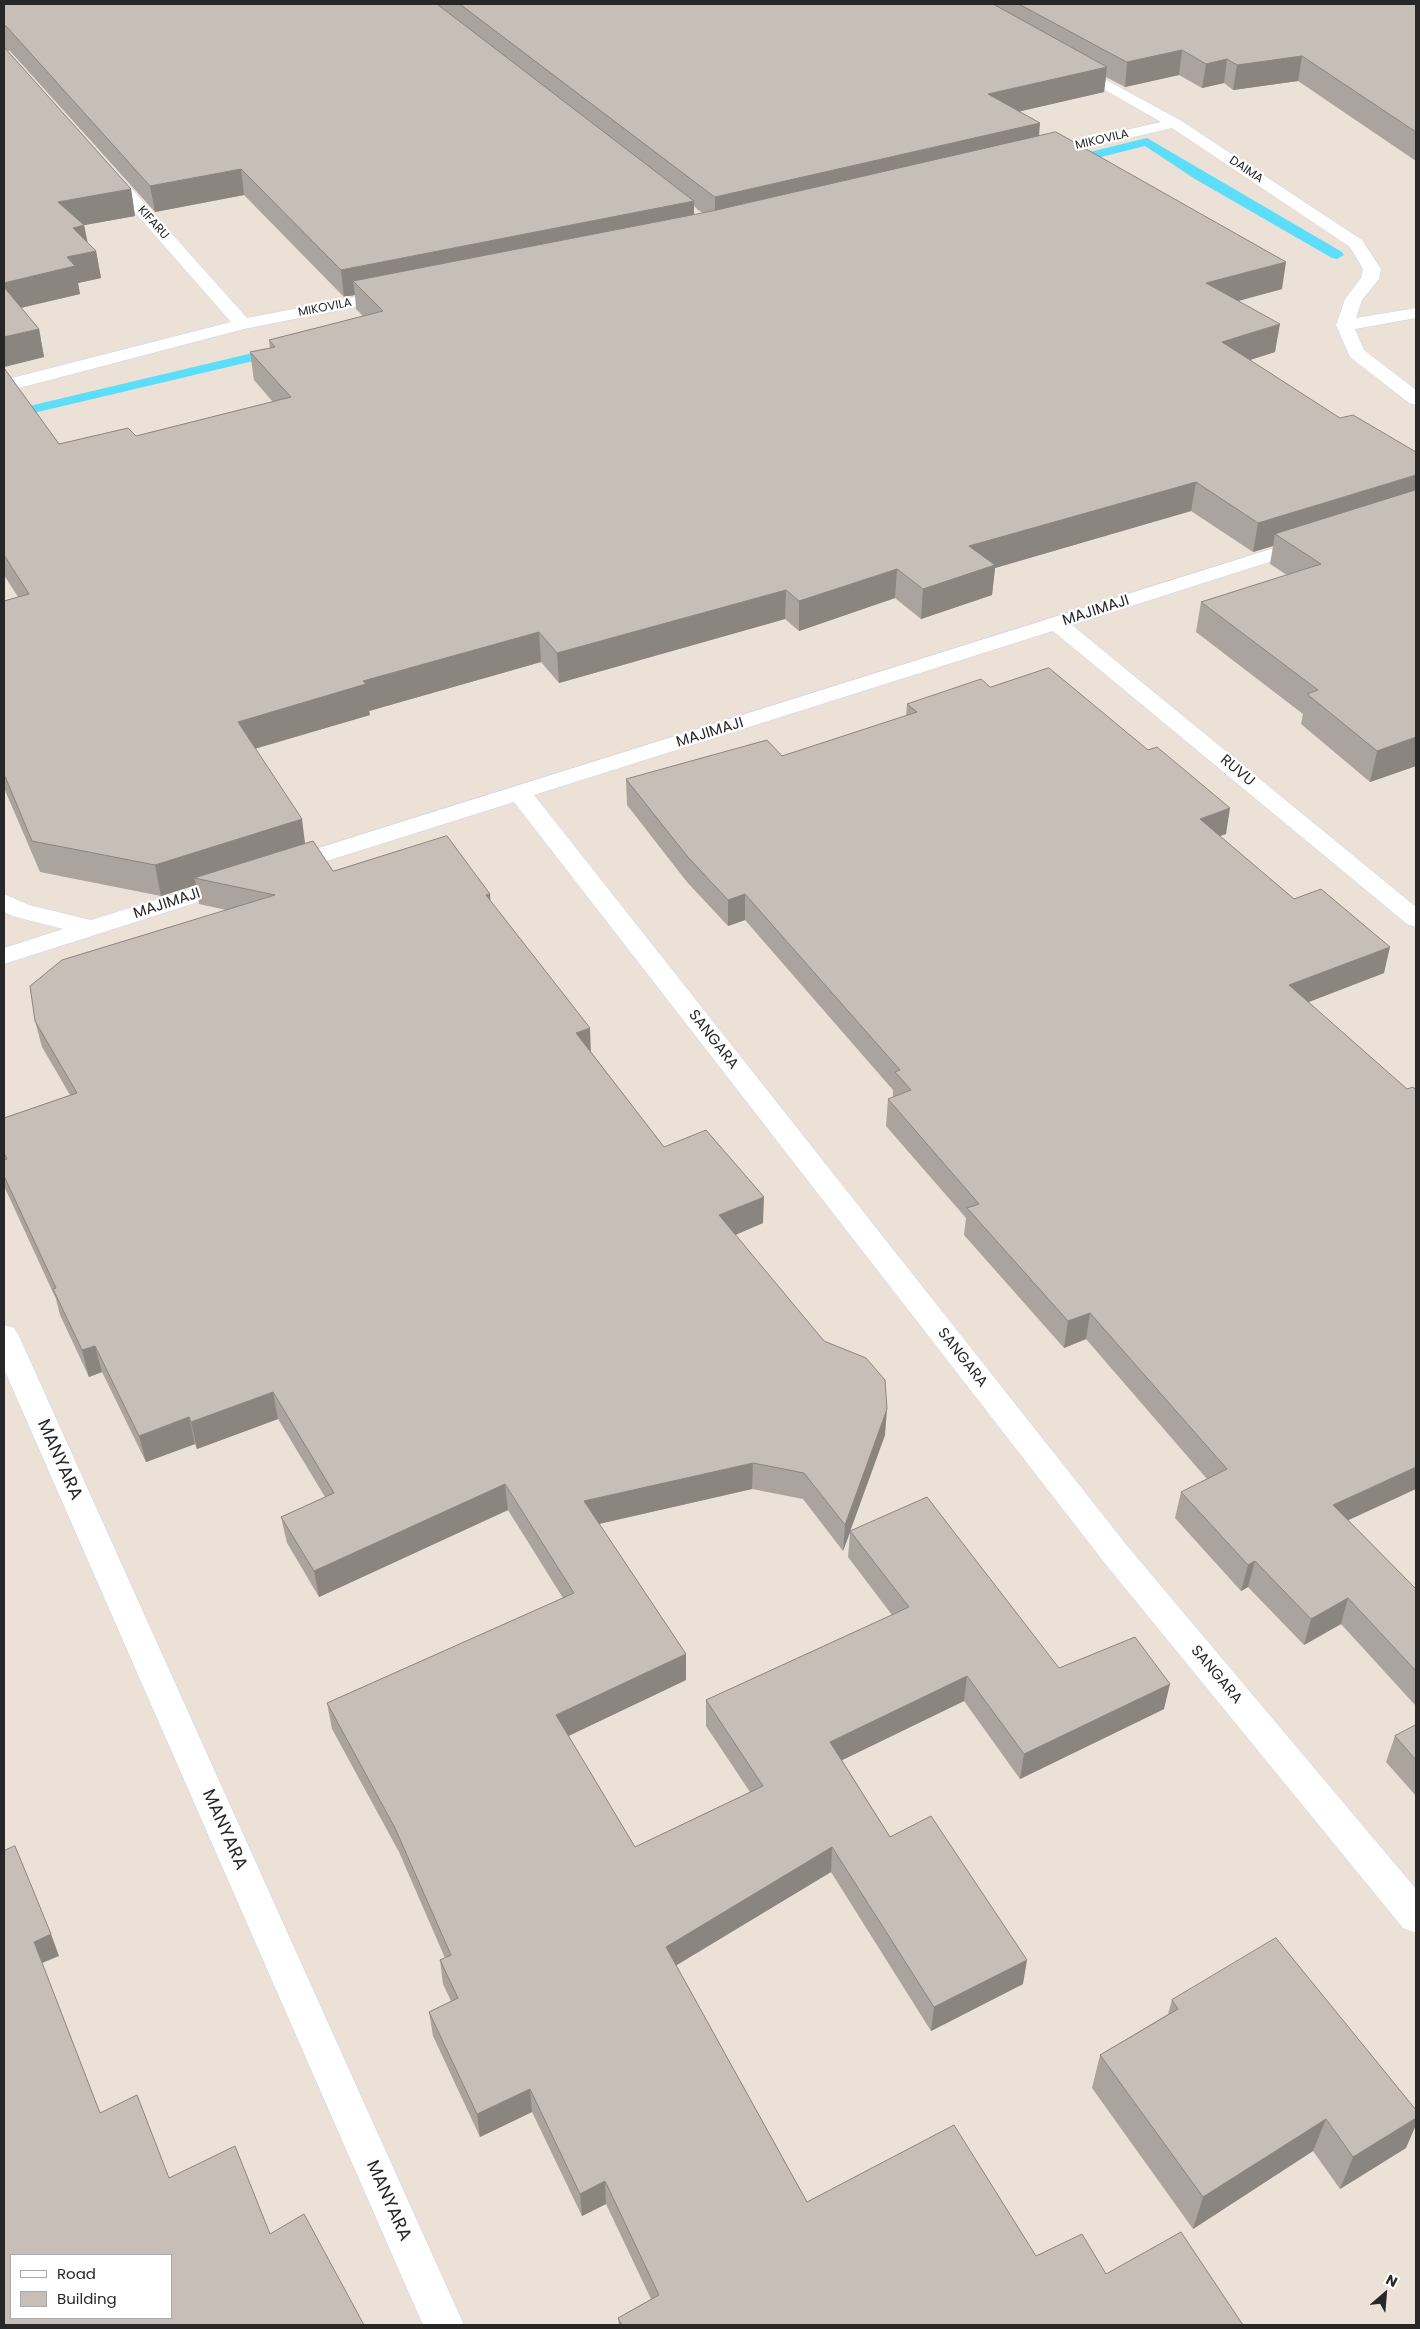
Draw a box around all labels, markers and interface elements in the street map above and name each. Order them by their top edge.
street label: MIKOVILA [1074,127,1130,153]
street label: DAIMA [1226,153,1266,187]
street label: KIFARU [134,203,172,243]
street label: MIKOVILA [297,296,353,320]
street label: MAJIMAJI [1060,592,1132,630]
street label: MAJIMAJI [674,714,746,752]
street label: RUVU [1216,751,1258,791]
street label: MAJIMAJI [131,885,203,923]
street label: SANGARA [684,1007,742,1073]
street label: SANGARA [933,1325,991,1391]
street label: MANYARA [32,1416,86,1504]
street label: SANGARA [1186,1642,1246,1708]
street label: MANYARA [197,1786,251,1874]
street label: MANYARA [361,2157,415,2245]
legend [10,2254,172,2319]
text: Road [57,2263,96,2284]
north arrow [1360,2269,1410,2319]
text: N [1383,2269,1401,2292]
text: Building [57,2288,117,2309]

